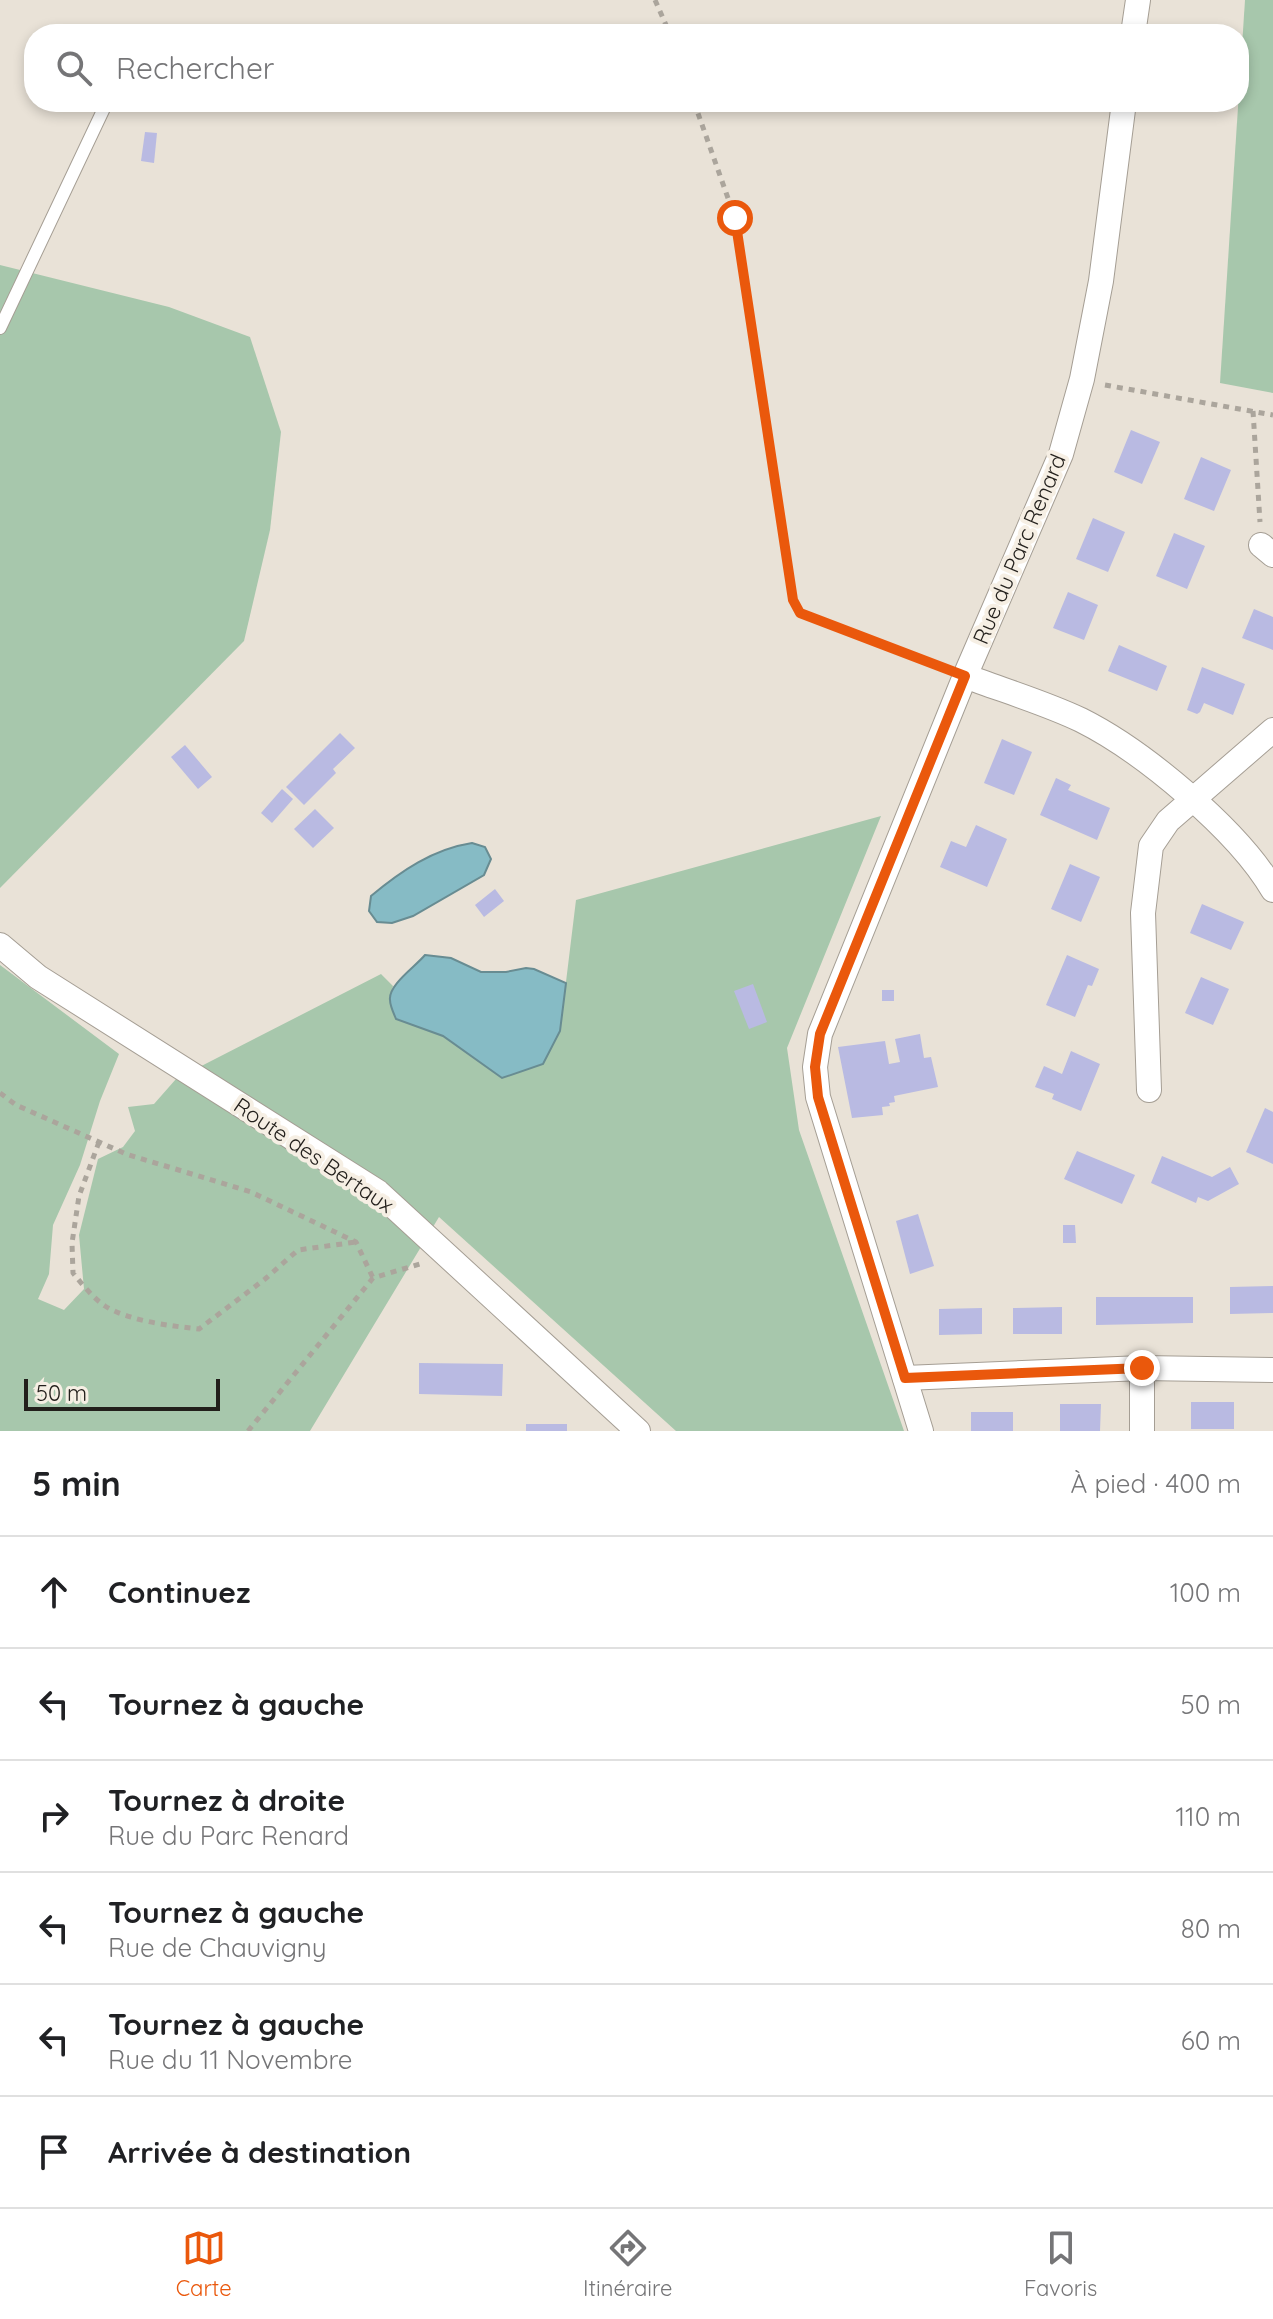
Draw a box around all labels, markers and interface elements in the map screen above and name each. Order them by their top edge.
search box [24,24,1249,112]
icon: search [52,46,96,90]
text: Rechercher [116,49,274,87]
route start [717,200,753,236]
street label: Rue du Parc Renard [966,450,1072,648]
street label: Route des Bertaux [229,1091,399,1219]
route end [1124,1350,1160,1386]
scale bar [24,1375,220,1411]
text: 50 m [36,1379,87,1407]
text: 5 min [32,1462,121,1505]
text: À pied · 400 m [1071,1467,1241,1500]
icon: ahead [32,1570,76,1614]
text: Continuez [108,1573,250,1611]
text: 100 m [1170,1576,1241,1609]
icon: left [32,1682,76,1726]
text: Tournez à gauche [108,1685,364,1723]
text: 50 m [1181,1688,1241,1721]
text: Tournez à droite [108,1781,345,1819]
icon: right [32,1794,76,1838]
text: 110 m [1175,1800,1241,1833]
text: Rue du Parc Renard [108,1819,349,1852]
text: Tournez à gauche [108,1893,364,1931]
icon: left [32,1906,76,1950]
text: 80 m [1181,1912,1241,1945]
text: Rue de Chauvigny [108,1931,327,1964]
text: Tournez à gauche [108,2005,364,2043]
icon: left [32,2018,76,2062]
text: 60 m [1181,2024,1241,2057]
text: Rue du 11 Novembre [108,2043,353,2076]
icon: arrive [32,2130,76,2174]
text: Arrivée à destination [108,2133,411,2171]
tab: Carte [176,2226,232,2302]
tab: Itinéraire [583,2226,673,2302]
tab: Favoris [1024,2226,1097,2302]

